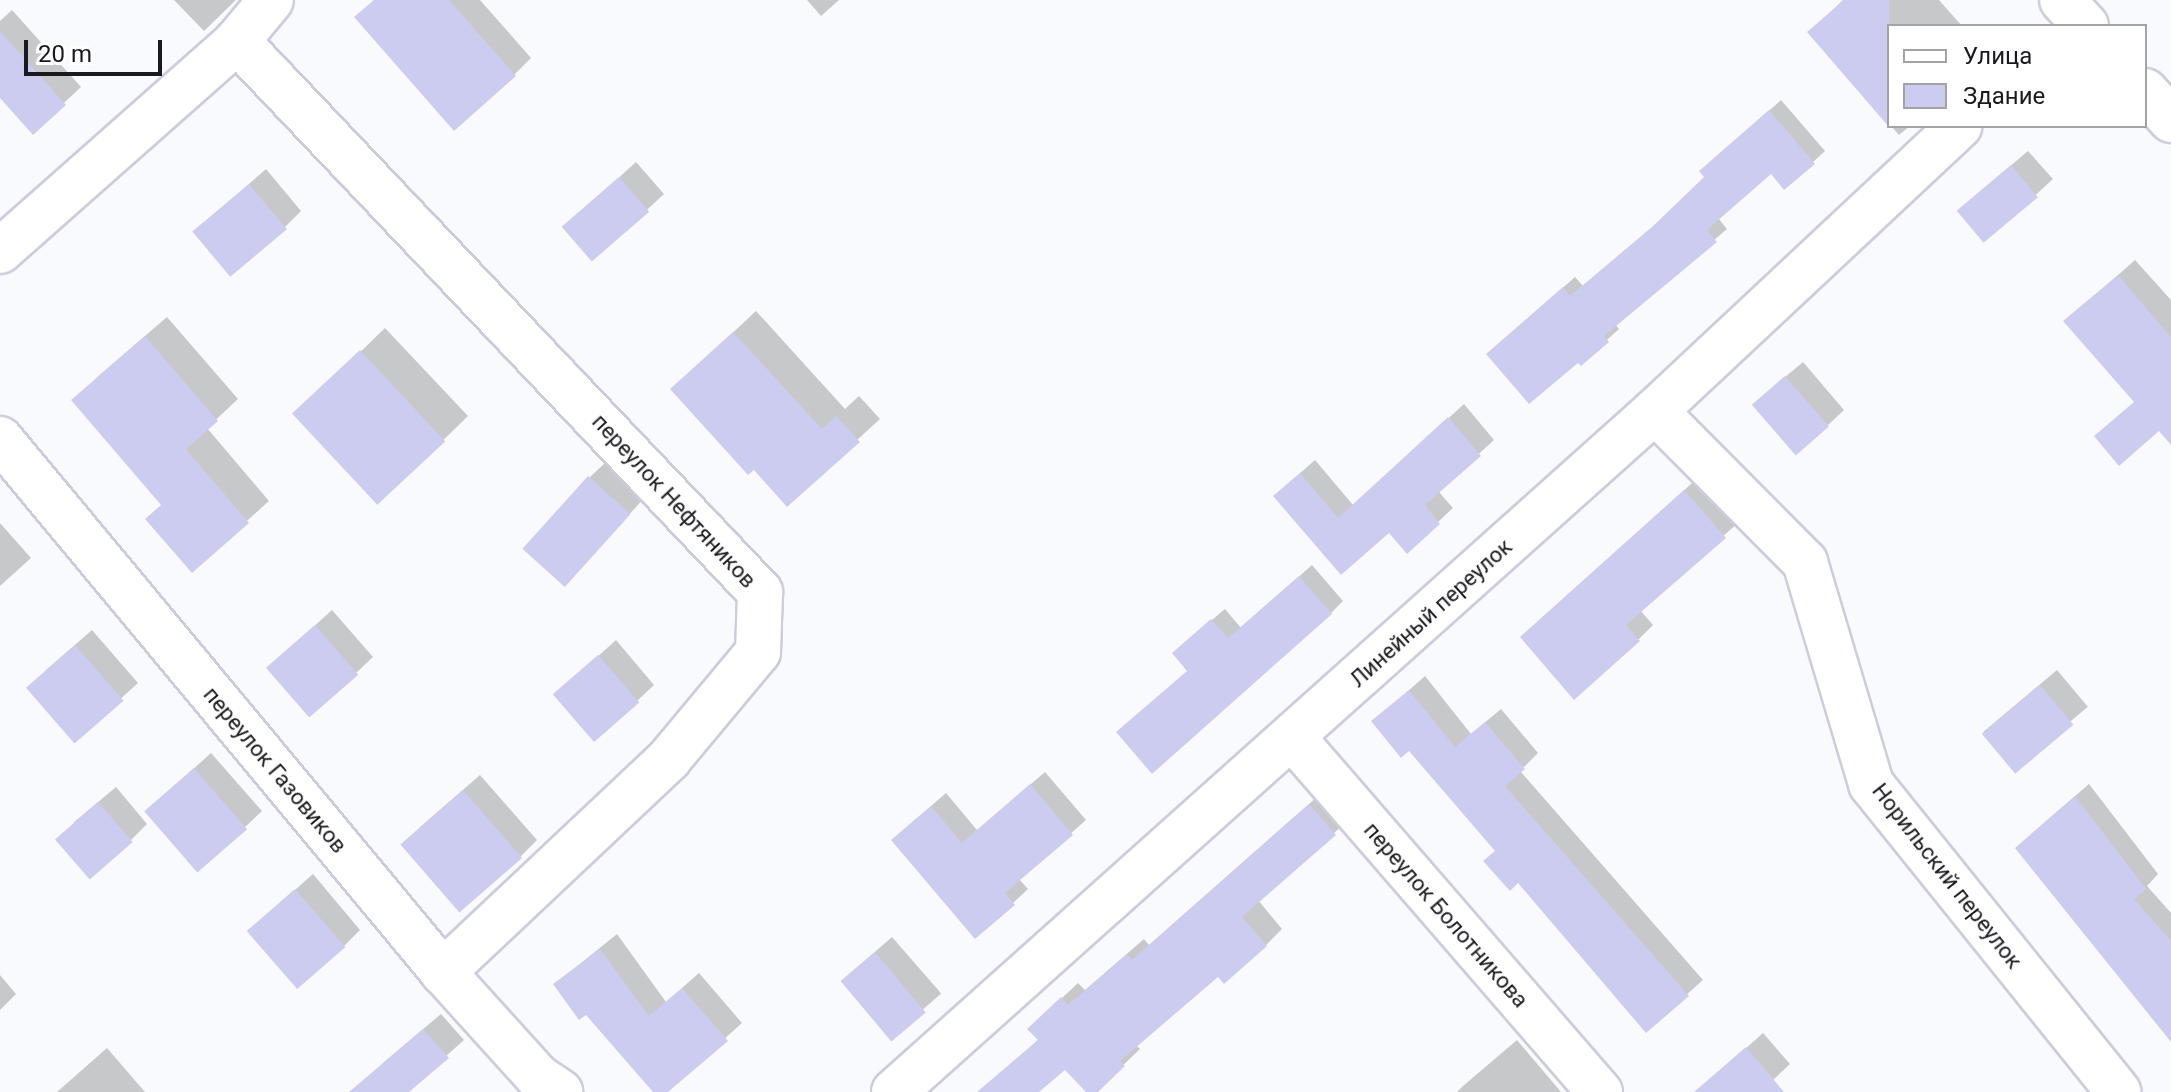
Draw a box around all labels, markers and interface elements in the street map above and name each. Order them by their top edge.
scale bar [28,24,166,74]
legend [1887,24,2147,128]
text: 20 m [38,40,92,68]
text: Улица [1963,42,2032,70]
text: Здание [1963,82,2045,110]
street label: переулок Нефтяников [587,409,761,593]
street label: Линейный переулок [1345,533,1517,693]
street label: переулок Газовиков [198,682,352,858]
street label: Норильский переулок [1867,778,2027,974]
street label: переулок Болотникова [1358,817,1534,1013]

